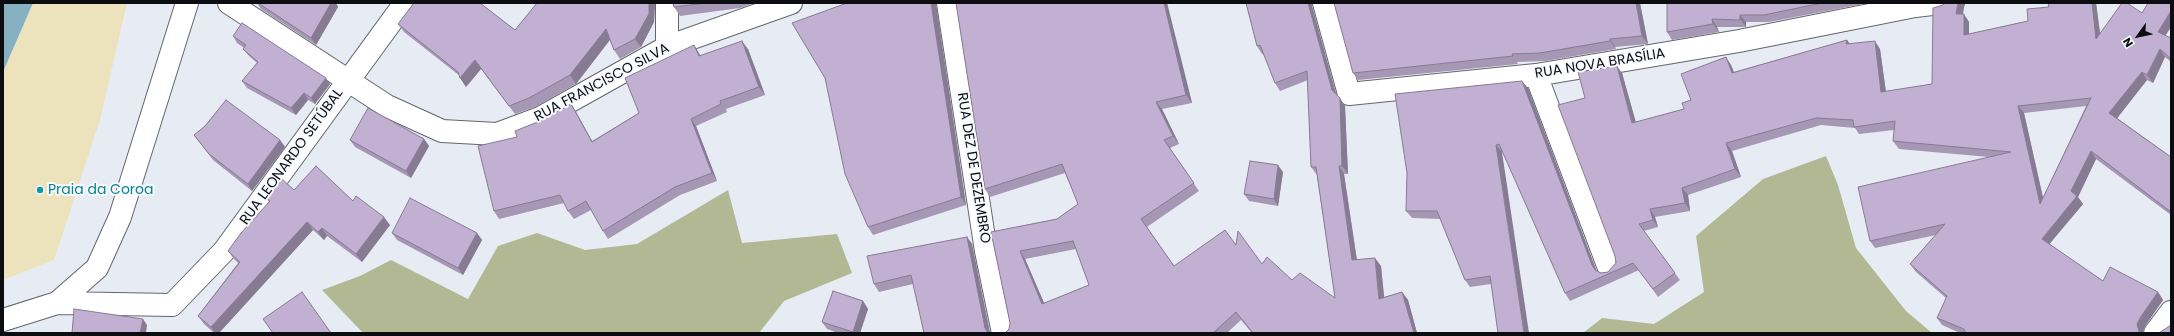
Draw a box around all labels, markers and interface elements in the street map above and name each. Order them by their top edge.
north arrow [2118,16,2158,56]
text: N [2119,35,2137,50]
street label: RUA FRANCISCO SILVA [532,40,672,126]
street label: RUA NOVA BRASÍLIA [1534,45,1666,83]
street label: RUA LEONARDO SETÚBAL [237,86,347,228]
street label: RUA DEZ DE DEZEMBRO [953,91,993,245]
place label: Praia da Coroa [48,182,154,198]
marker: Praia da Coroa [35,185,45,195]

